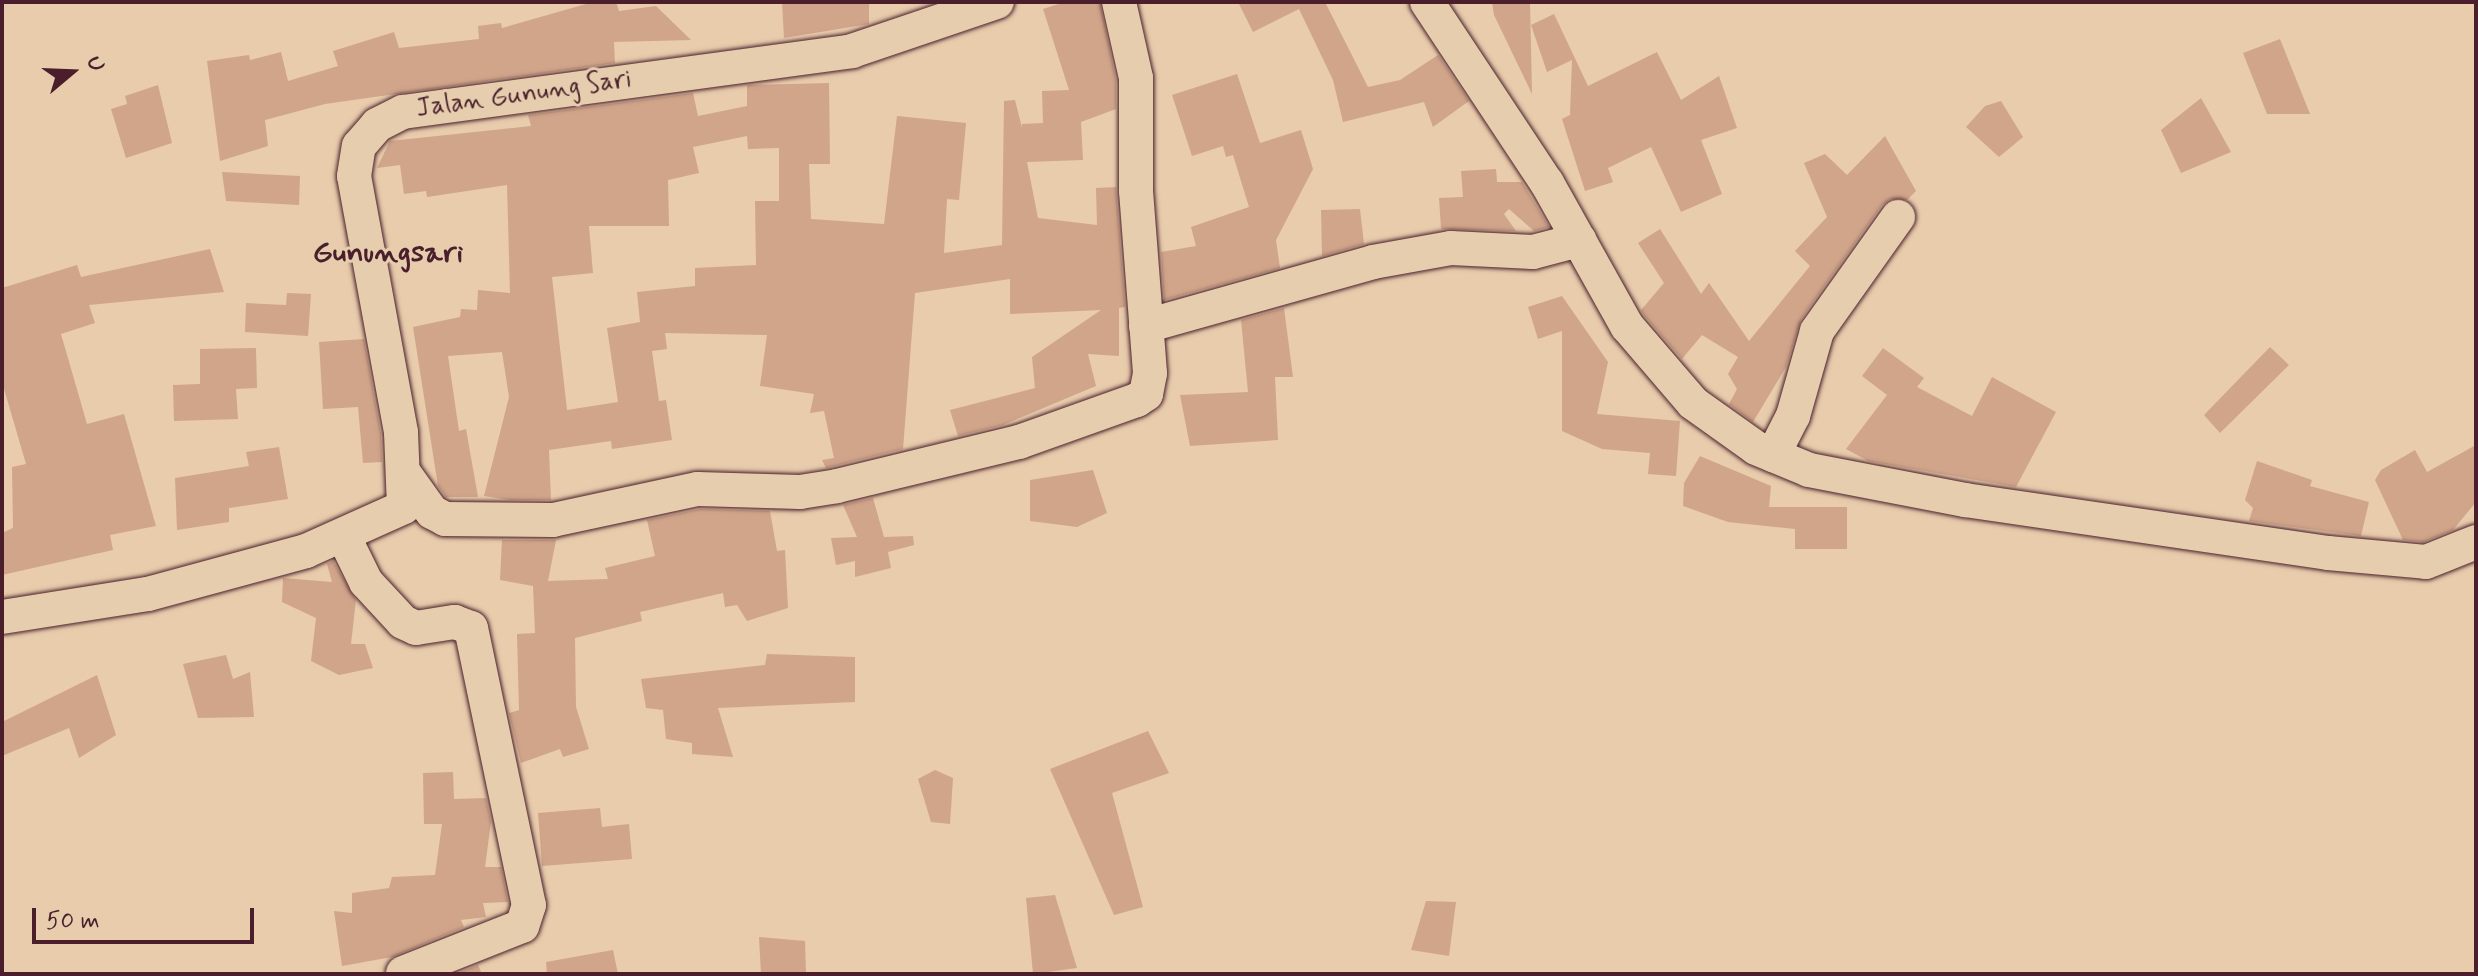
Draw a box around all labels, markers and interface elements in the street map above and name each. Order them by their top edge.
north arrow [32,32,112,112]
text: U [79,53,110,76]
street label: Jalan Gunung Sari [417,65,631,125]
district label: Gunungsari [313,235,463,271]
scale bar [36,892,258,942]
text: 50 m [46,906,100,937]

